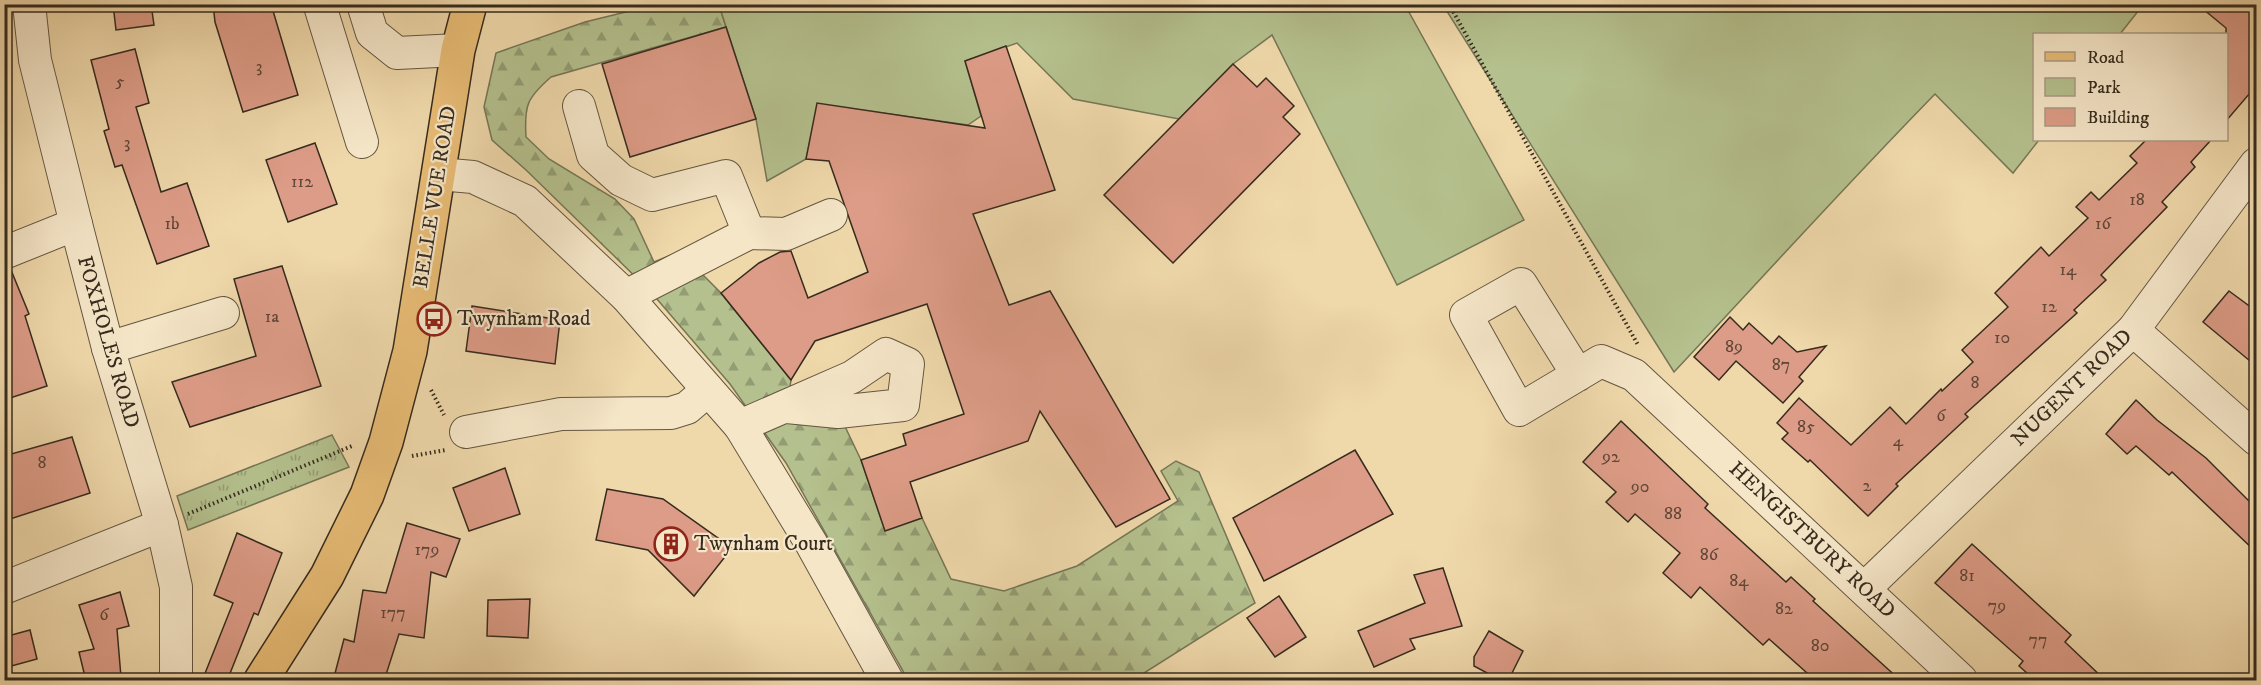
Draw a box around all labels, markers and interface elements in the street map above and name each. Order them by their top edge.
legend [2033,33,2228,141]
text: Road [2087,47,2124,69]
house number: 3 [256,56,262,78]
house number: 5 [116,71,125,93]
text: Park [2087,77,2121,99]
street label: BELLE VUE ROAD [408,104,462,290]
text: Building [2087,107,2149,129]
house number: 3 [124,132,130,154]
house number: 112 [291,171,313,193]
house number: 18 [2129,189,2145,211]
house number: 1b [164,213,180,235]
house number: 16 [2095,213,2112,235]
street label: FOXHOLES ROAD [71,253,145,431]
house number: 14 [2060,259,2077,281]
house number: 12 [2041,296,2057,318]
bus stop icon: Twynham Road [416,301,452,337]
house number: 1a [265,306,279,328]
place label: Twynham Road [457,306,591,332]
street label: NUGENT ROAD [2006,324,2138,452]
house number: 10 [1994,327,2010,349]
house number: 89 [1725,336,1743,358]
house number: 87 [1772,354,1790,376]
house number: 8 [1970,372,1980,394]
house number: 6 [1936,405,1946,427]
house number: 85 [1797,416,1815,438]
house number: 4 [1893,430,1904,452]
house number: 92 [1601,446,1620,468]
house number: 8 [37,452,47,474]
street label: HENGISTBURY ROAD [1723,456,1901,624]
house number: 2 [1863,475,1872,497]
house number: 90 [1630,476,1649,498]
house number: 88 [1664,503,1682,525]
building icon: Twynham Court [653,526,689,562]
place label: Twynham Court [694,531,833,557]
house number: 179 [414,539,440,561]
house number: 86 [1700,544,1719,566]
house number: 81 [1959,565,1975,587]
house number: 84 [1729,570,1749,592]
house number: 79 [1988,595,2006,617]
house number: 82 [1775,598,1793,620]
house number: 177 [380,602,406,624]
house number: 6 [99,604,109,626]
house number: 77 [2029,629,2047,651]
house number: 80 [1811,635,1829,657]

